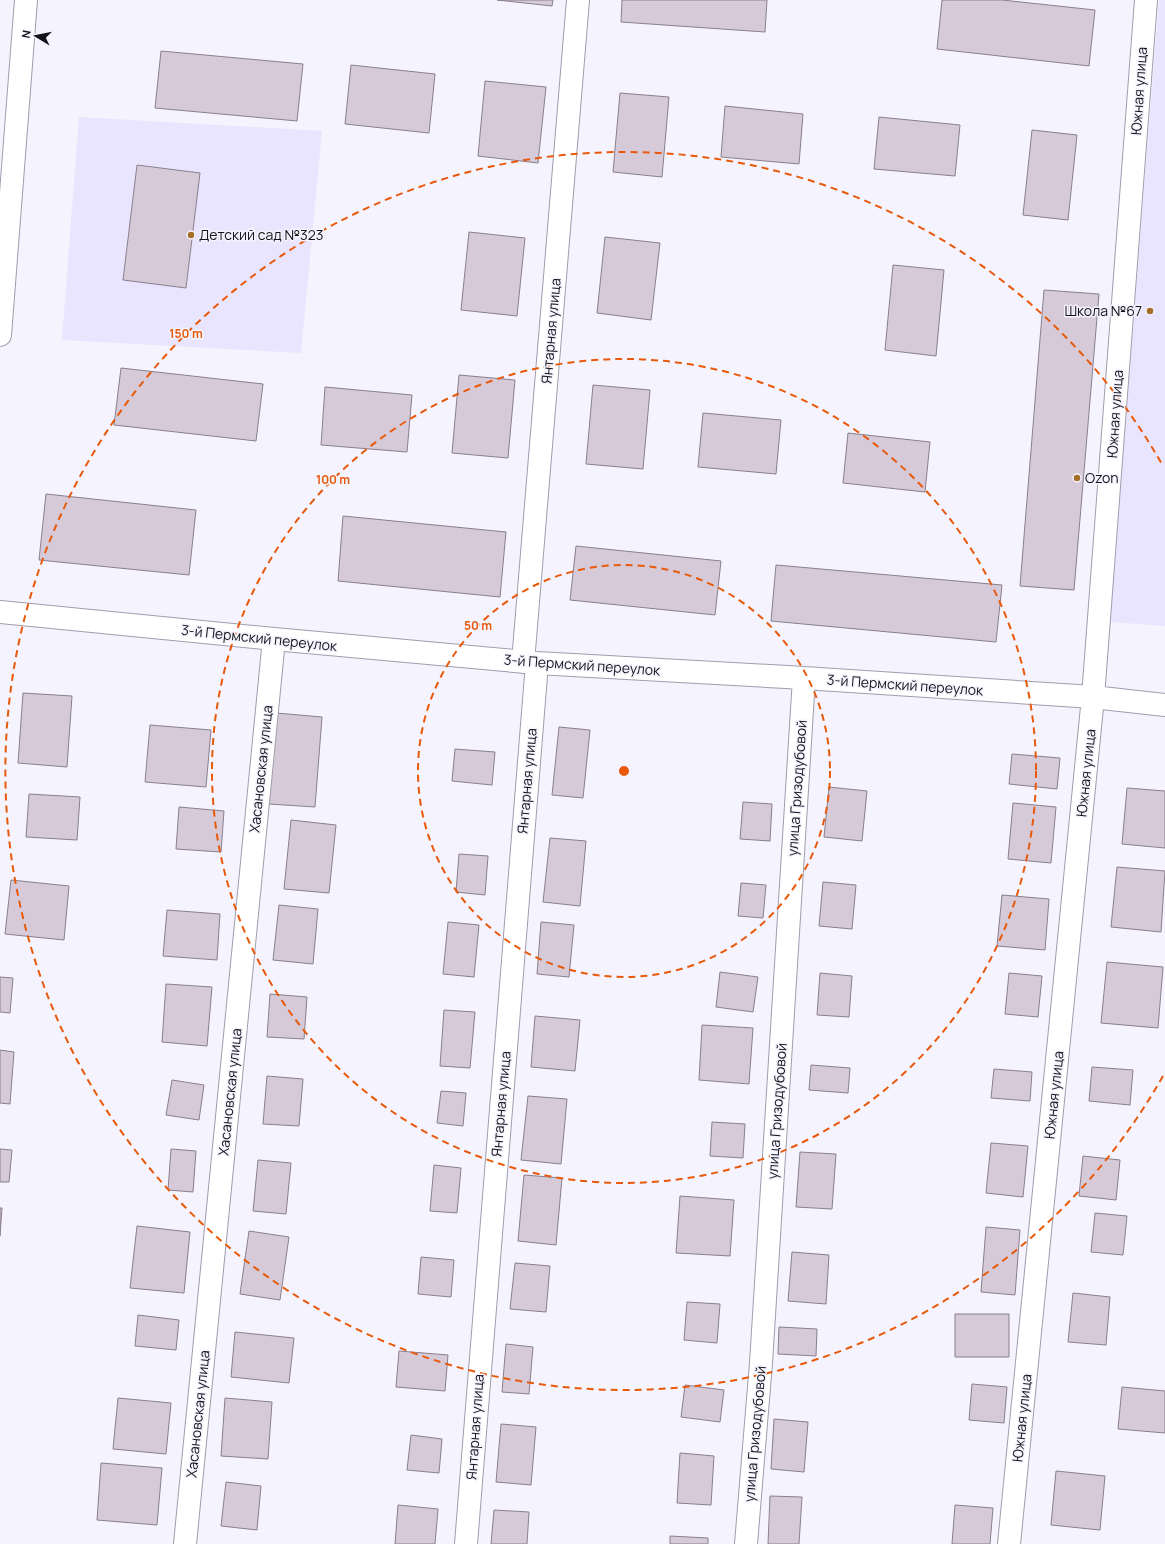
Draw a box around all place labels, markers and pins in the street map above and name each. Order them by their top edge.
place label: Детский сад №323 [199,225,323,244]
marker: Детский сад №323 [186,230,196,240]
place label: Школа №67 [1064,301,1142,320]
marker: Школа №67 [1145,306,1155,316]
place label: Ozon [1085,468,1119,487]
marker: Ozon [1072,473,1082,483]
centre of rings [617,764,631,778]

